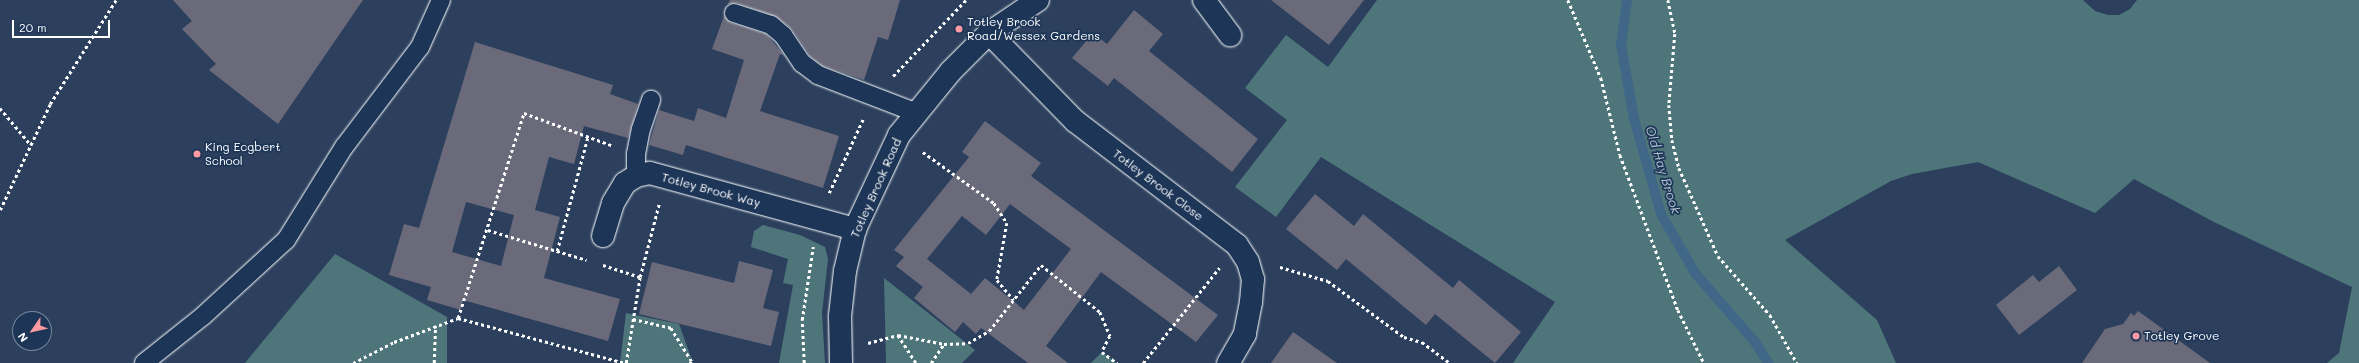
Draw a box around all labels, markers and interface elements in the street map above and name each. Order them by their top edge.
scale bar [14,12,112,38]
place label: Totley Brook Road/Wessex Gardens [967,15,1100,43]
text: 20 m [19,19,47,35]
marker: Totley Brook Road/Wessex Gardens [954,24,964,34]
water label: Old Hay Brook [1642,124,1684,216]
street label: Totley Brook Road [848,136,904,240]
place label: King Ecgbert School [205,140,281,168]
street label: Totley Brook Close [1110,146,1206,224]
marker: King Ecgbert School [192,149,202,159]
street label: Totley Brook Way [660,170,762,210]
north arrow [12,311,52,351]
place label: Totley Grove [2144,329,2219,343]
text: N [14,330,31,345]
marker: Totley Grove [2131,331,2141,341]

